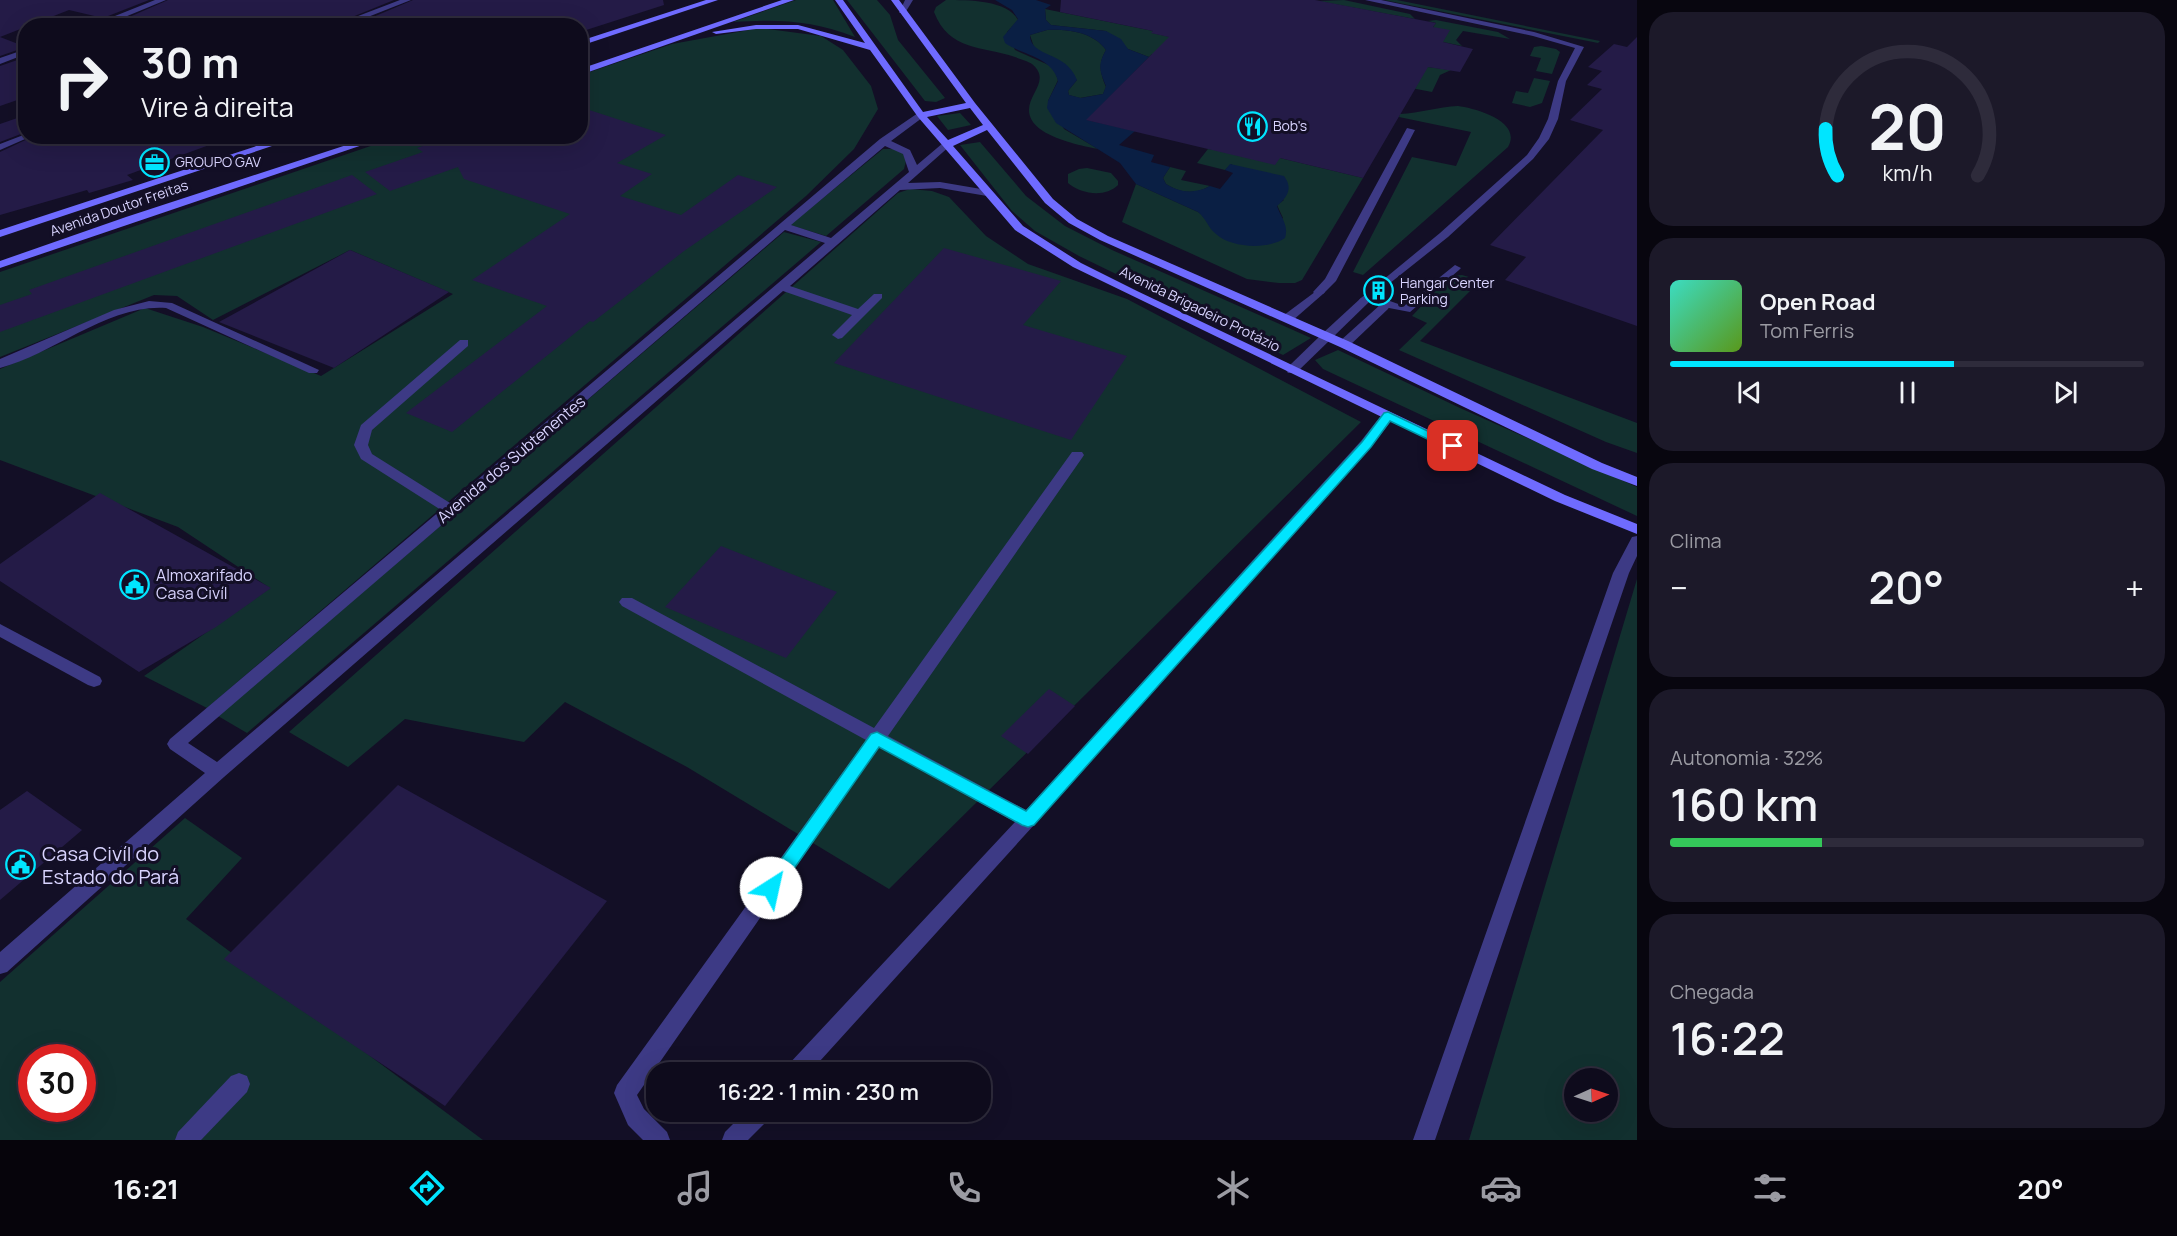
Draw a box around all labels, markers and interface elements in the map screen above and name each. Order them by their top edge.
text: 30 m [141,33,239,91]
icon: right [42,42,120,120]
text: 20 [1868,83,1946,169]
text: Vire à direita [141,88,294,125]
restaurant icon: Bob's [1236,110,1268,142]
place label: Bob's [1273,116,1307,135]
office icon: GROUPO GAV [138,146,170,178]
place label: GROUPO GAV [175,152,262,171]
text: km/h [1882,158,1932,187]
street label: Avenida Doutor Freitas [47,175,191,240]
street label: Avenida Brigadeiro Protázio [1117,261,1284,356]
place label: Hangar Center Parking [1400,273,1494,308]
building icon: Hangar Center Parking [1363,275,1395,307]
text: Open Road [1760,287,1875,317]
text: Tom Ferris [1760,317,1854,344]
icon: previous [1733,376,1766,409]
icon: pause [1891,376,1924,409]
icon: next [2049,376,2082,409]
street label: Avenida dos Subtenentes [432,390,590,528]
pin [1427,420,1478,471]
icon: arrive [1436,429,1469,462]
text: Clima [1670,527,1722,554]
text: 20° [1869,556,1944,618]
place label: Almoxarifado Casa Civíl [156,564,252,604]
text: − [1670,565,1688,610]
text: + [2125,565,2144,610]
public building icon: Almoxarifado Casa Civíl [119,568,151,600]
text: Autonomia · 32% [1670,744,1823,771]
text: 160 km [1670,773,1818,835]
place label: Casa Civíl do Estado do Pará [42,840,179,890]
public building icon: Casa Civíl do Estado do Pará [5,849,37,881]
position arrow [739,856,803,920]
text: Chegada [1670,978,1754,1005]
text: 16:22 [1670,1007,1785,1069]
speed limit sign: 30 [18,1044,96,1122]
north arrow [1564,1068,1618,1122]
map controls [1564,1068,1618,1122]
text: 16:22 · 1 min · 230 m [718,1077,919,1107]
icon: directions [406,1167,448,1209]
icon: music [674,1167,716,1209]
icon: phone [943,1167,985,1209]
icon: climate [1212,1167,1254,1209]
icon: car [1480,1167,1522,1209]
icon: filters [1749,1167,1791,1209]
text: 16:21 [113,1170,179,1207]
text: 20° [2018,1170,2064,1207]

